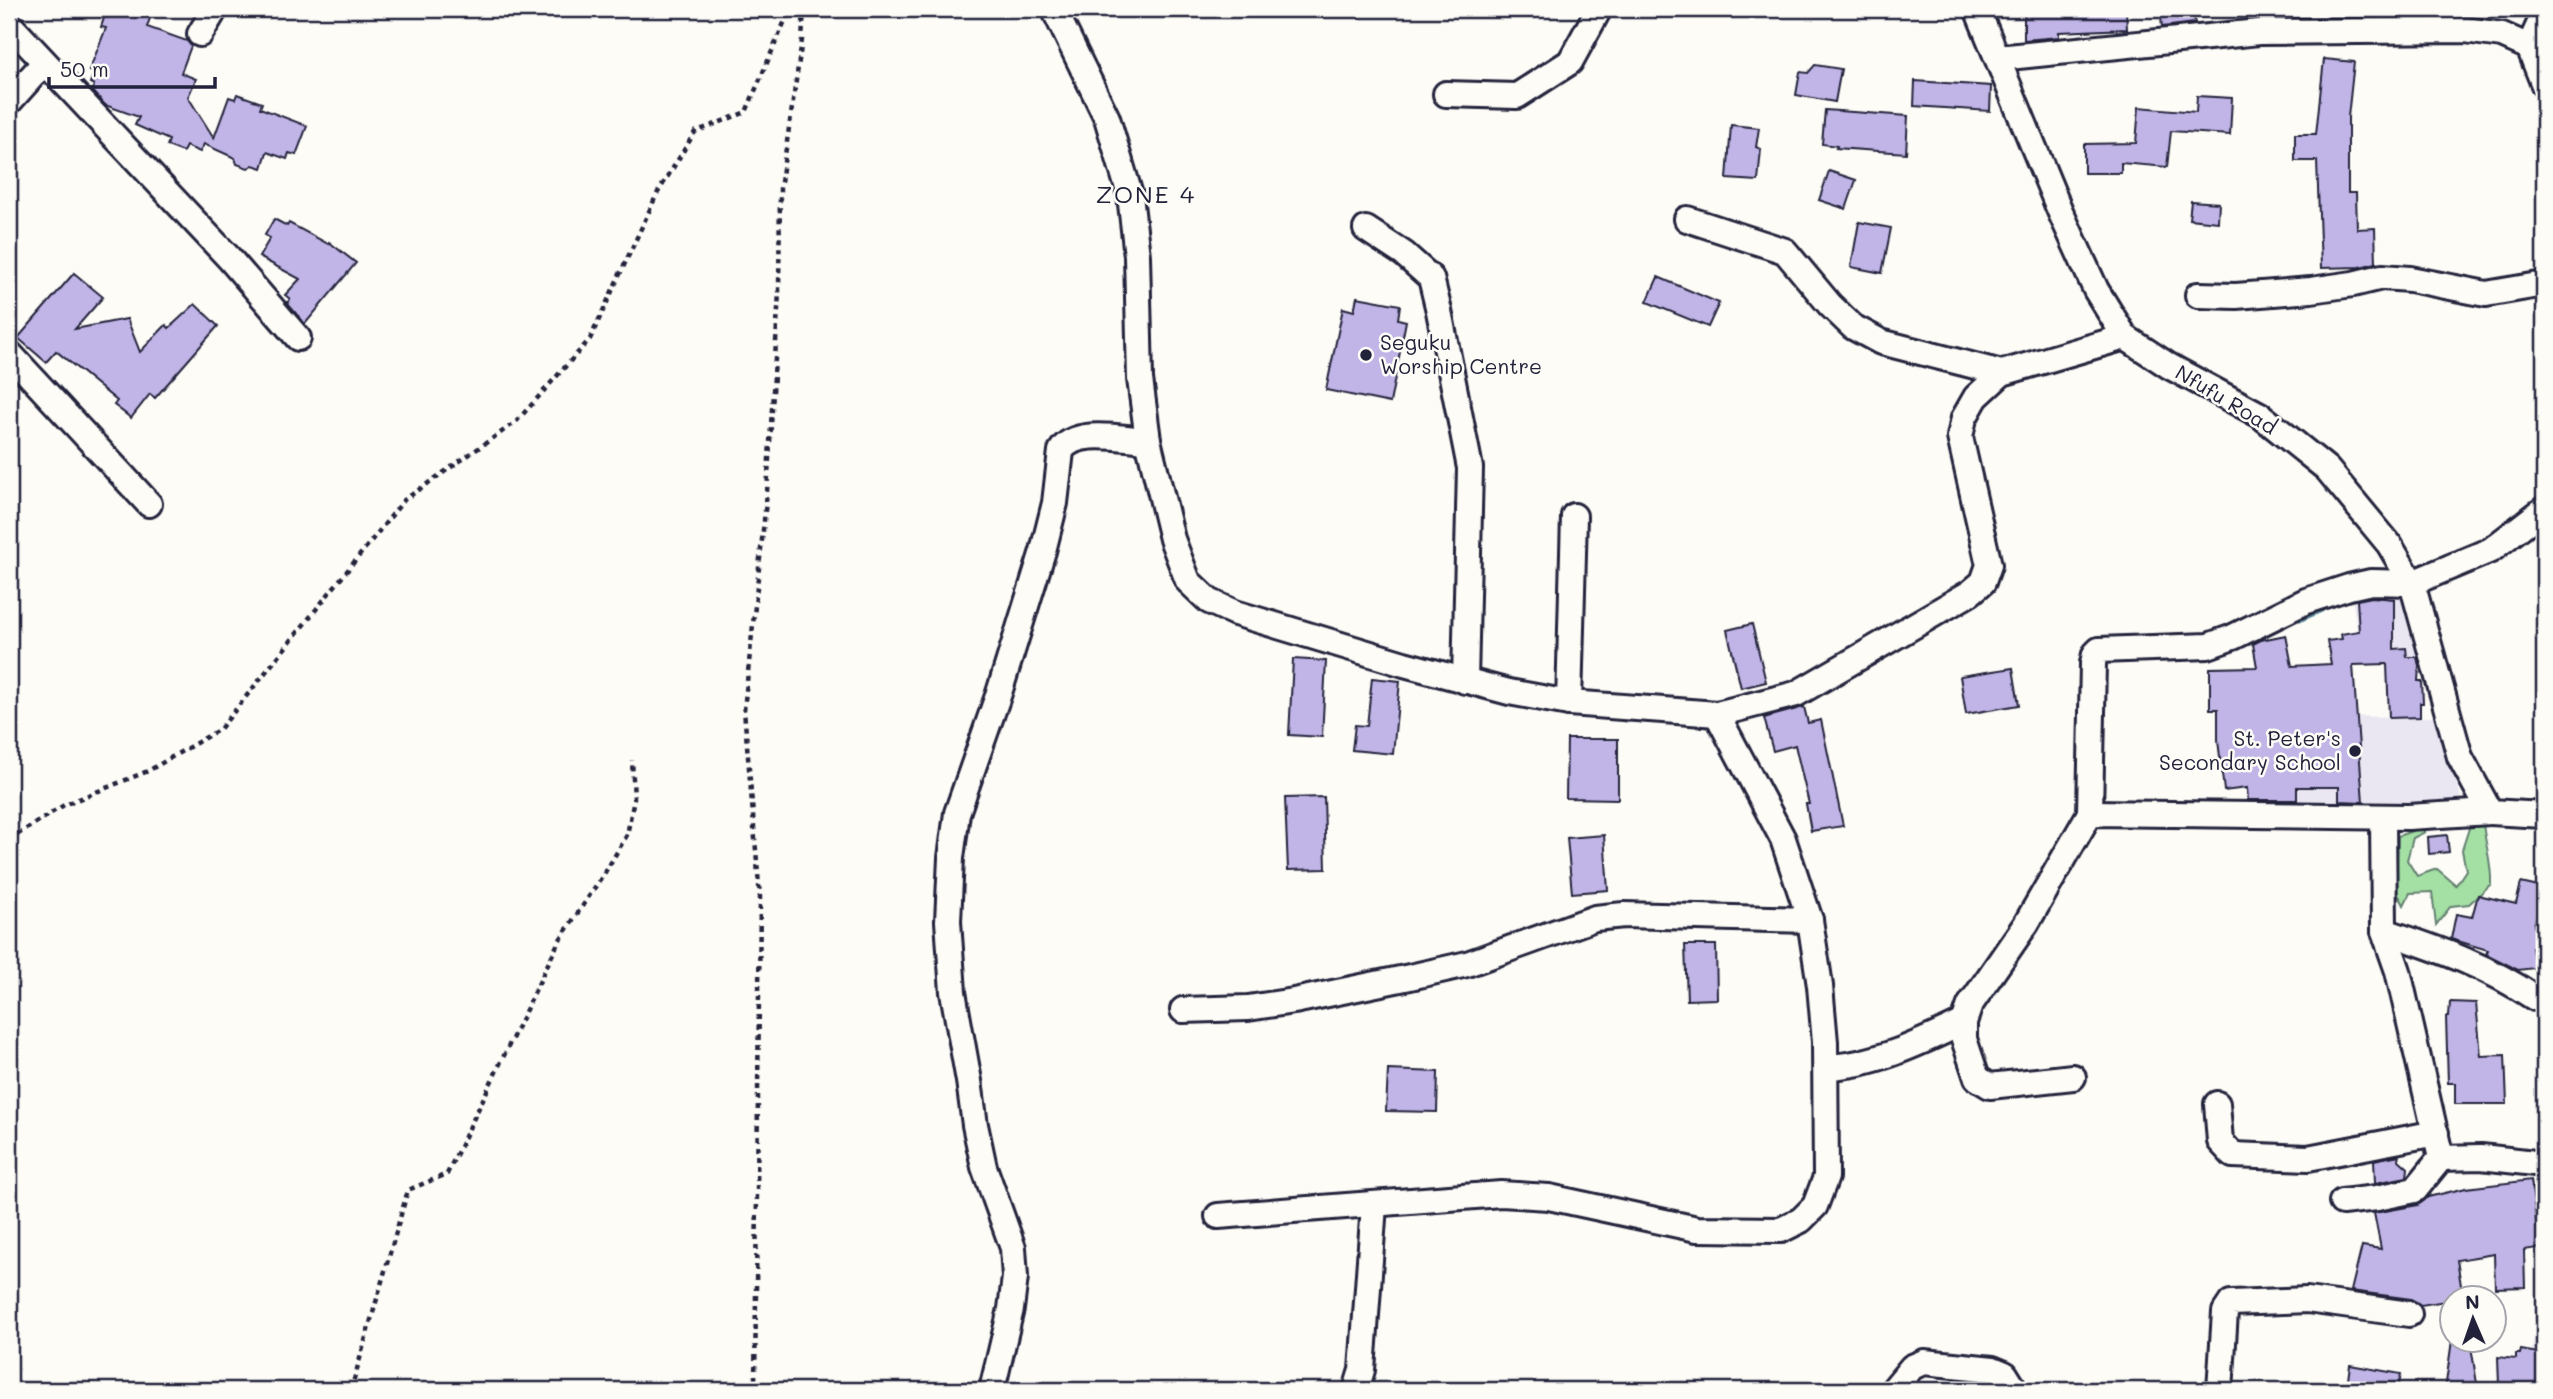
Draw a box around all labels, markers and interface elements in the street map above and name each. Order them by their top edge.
scale bar [49,46,215,90]
text: 50 m [60,55,109,82]
district label: ZONE 4 [1096,178,1196,209]
place label: Seguku Worship Centre [1380,328,1542,379]
marker: Seguku Worship Centre [1358,347,1374,363]
street label: Nfufu Road [2171,358,2283,440]
place label: St. Peter's Secondary School [2159,724,2341,775]
marker: St. Peter's Secondary School [2347,743,2363,759]
north arrow [2438,1284,2508,1354]
text: N [2465,1289,2480,1314]

